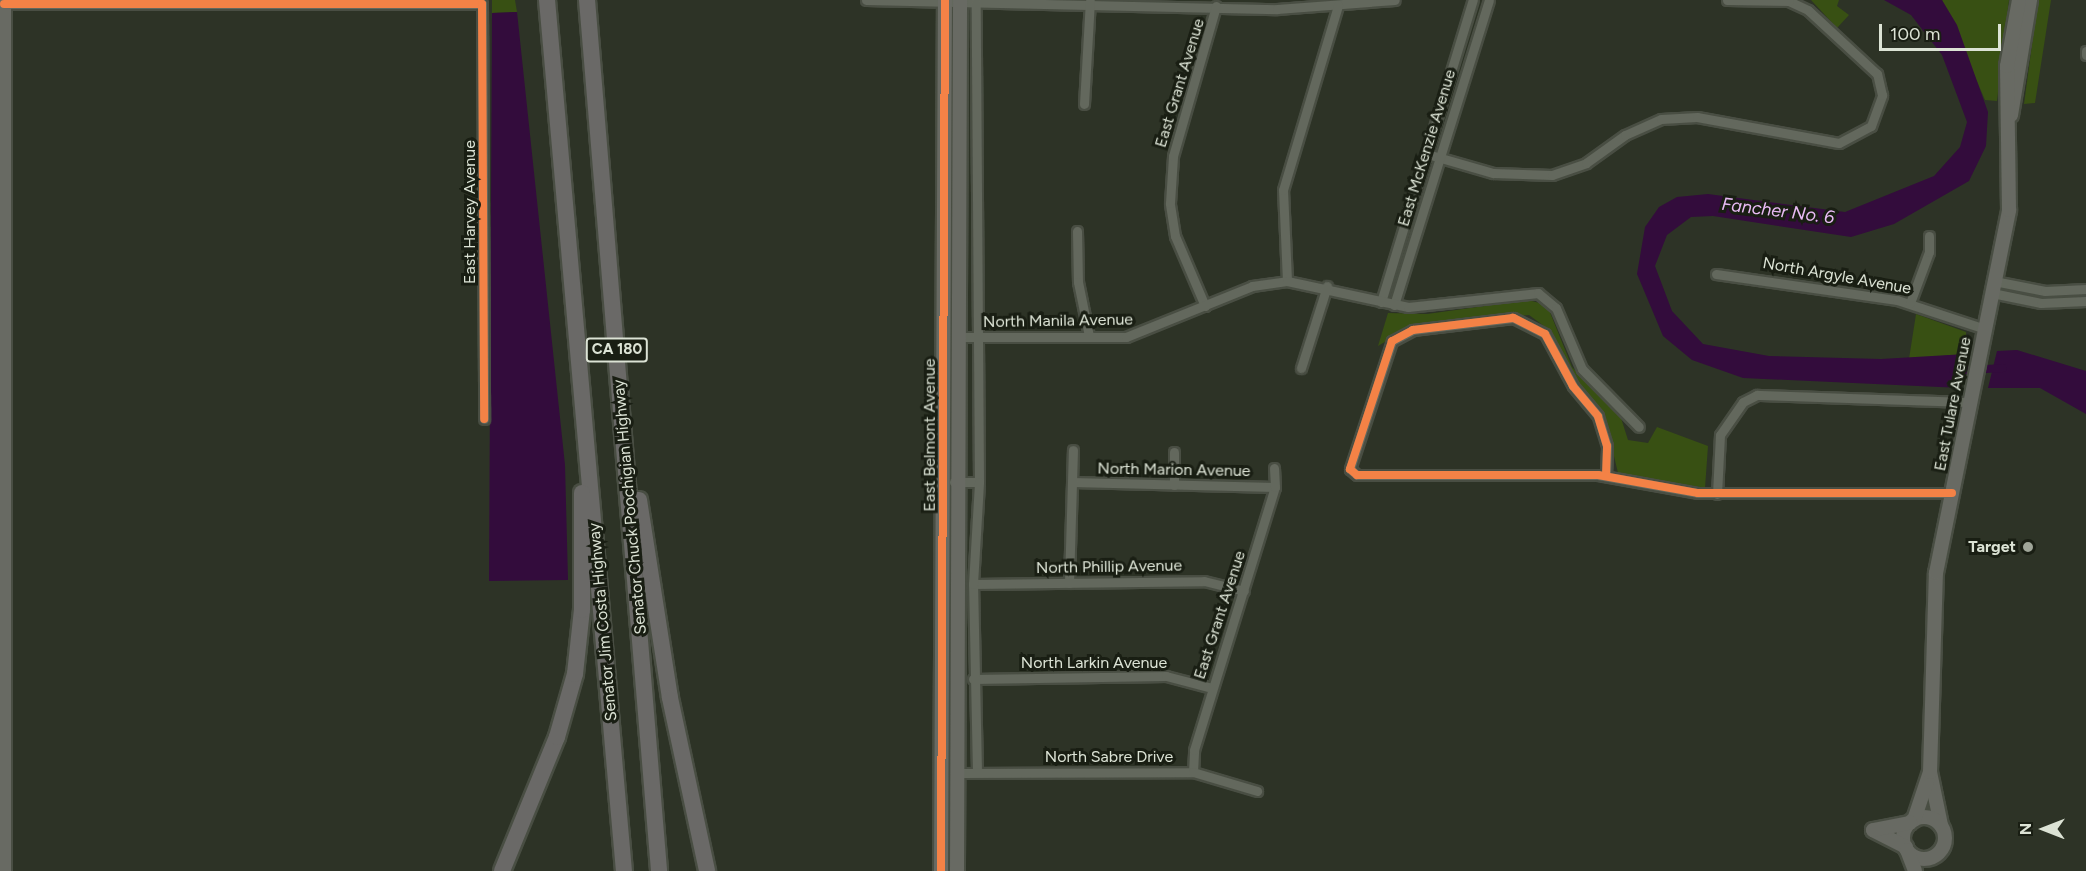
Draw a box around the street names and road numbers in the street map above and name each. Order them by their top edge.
street label: East Grant Avenue [1151,16,1209,150]
street label: East McKenzie Avenue [1394,67,1460,229]
street label: East Harvey Avenue [460,140,480,284]
street label: North Argyle Avenue [1761,253,1913,299]
street label: North Manila Avenue [983,310,1133,332]
street label: East Tulare Avenue [1931,335,1975,473]
road number: CA 180 [586,338,648,362]
street label: East Belmont Avenue [920,358,940,512]
street label: Senator Chuck Poochigian Highway [609,379,651,635]
street label: North Marion Avenue [1097,459,1251,481]
street label: Senator Jim Costa Highway [585,522,621,722]
street label: East Grant Avenue [1190,548,1250,682]
street label: North Phillip Avenue [1036,556,1182,578]
street label: North Larkin Avenue [1021,653,1167,673]
street label: North Sabre Drive [1045,747,1173,767]

